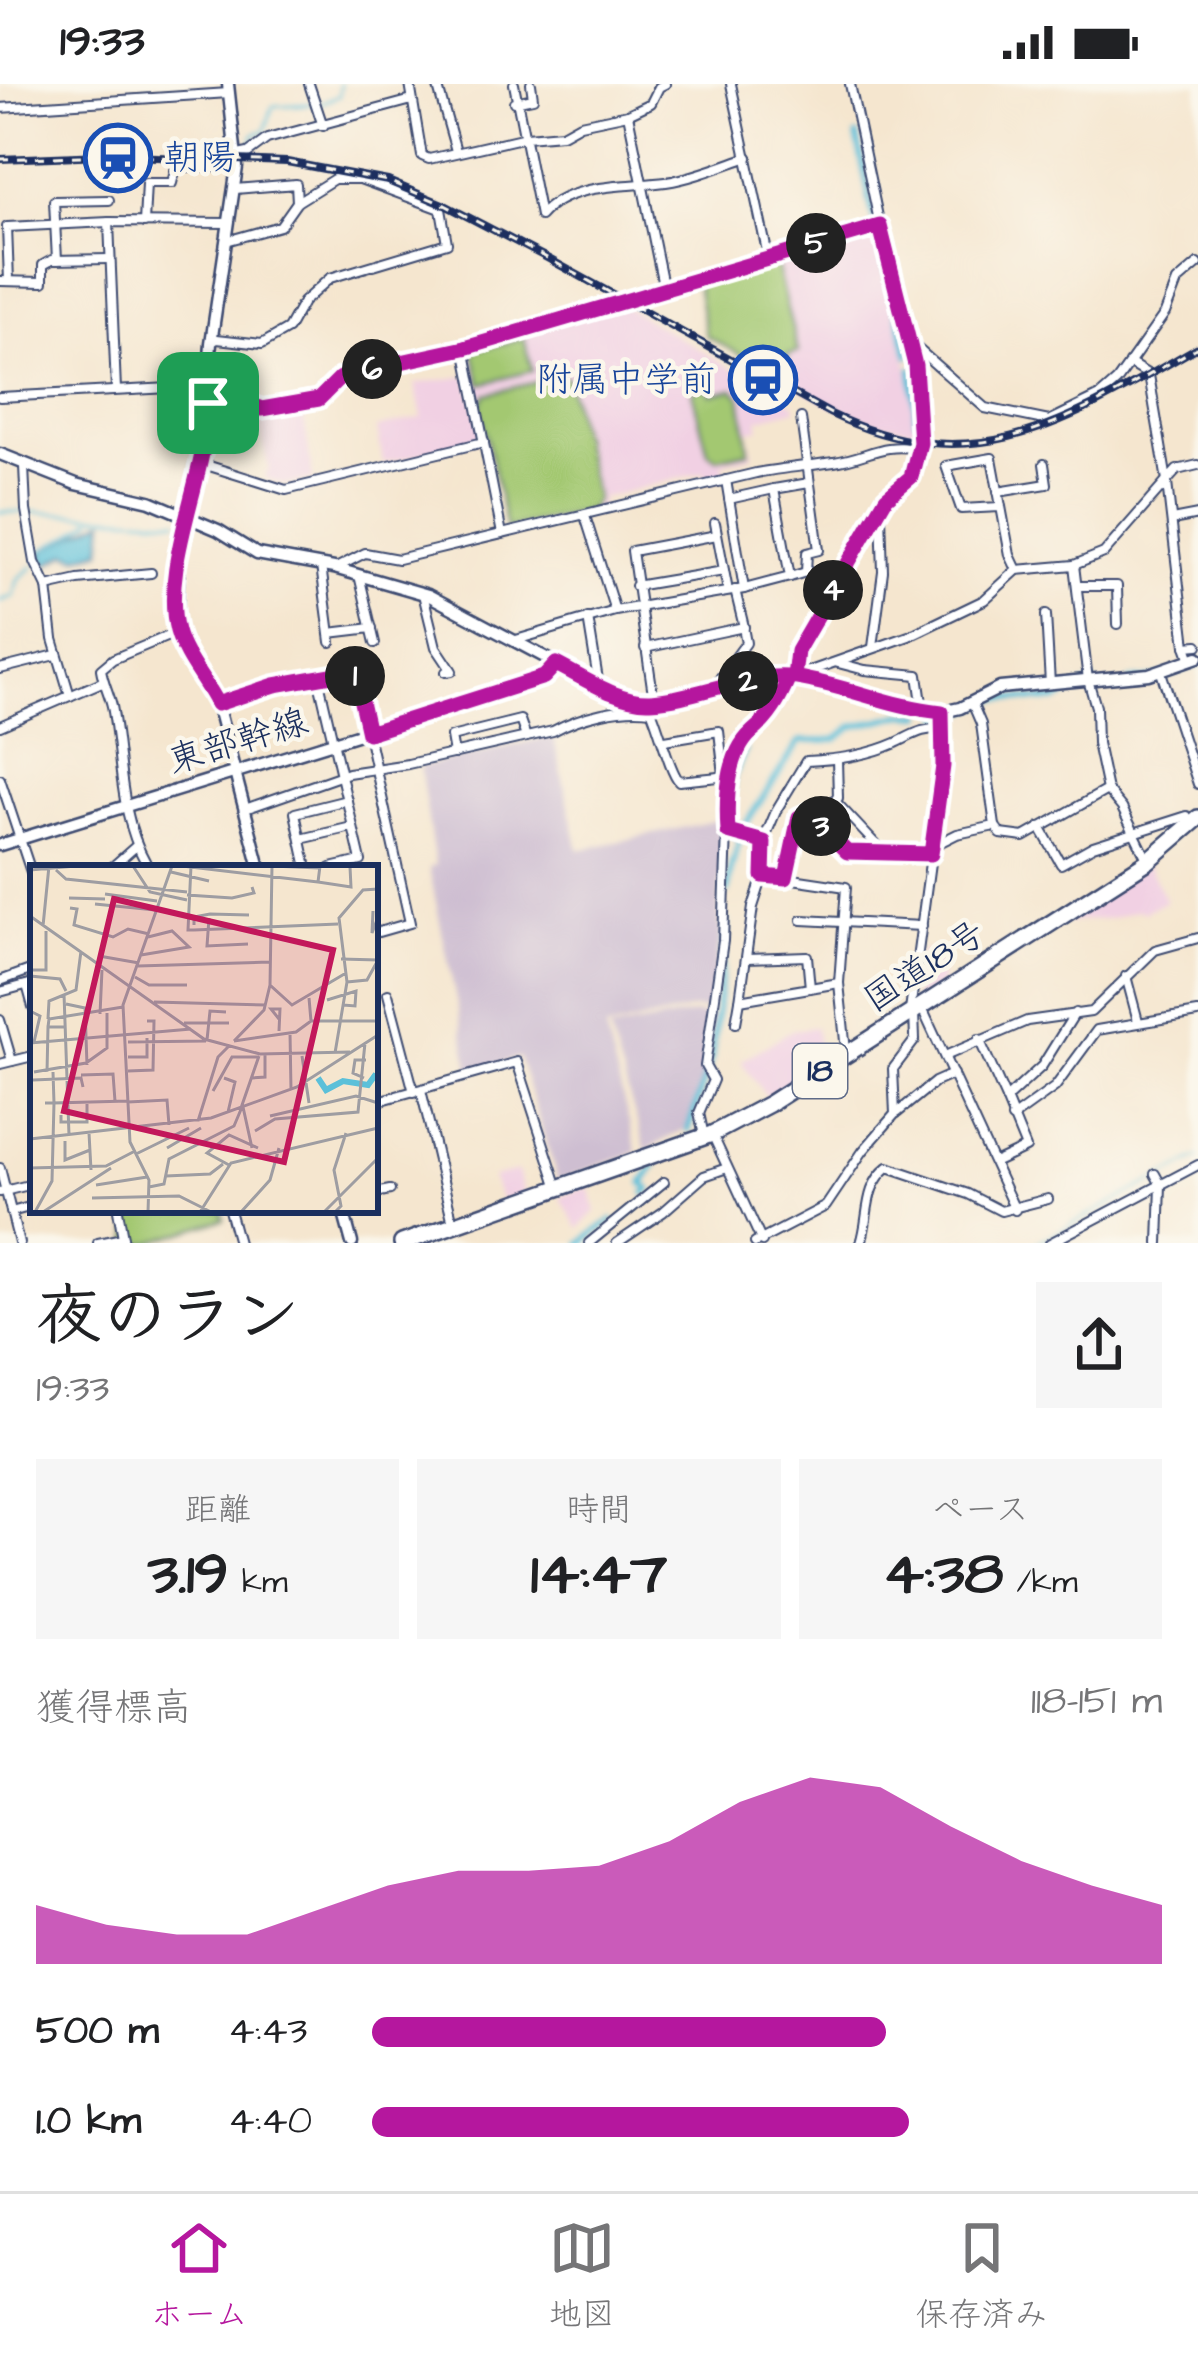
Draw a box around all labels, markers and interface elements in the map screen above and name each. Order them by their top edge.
text: 19:33 [60,11,145,73]
station icon: 朝陽 [83,123,153,193]
place label: 朝陽 [164,133,236,184]
pin: 5 [786,213,846,273]
text: 5 [804,220,828,266]
pin: 6 [342,339,402,399]
station icon: 附属中学前 [728,345,798,415]
text: 6 [362,346,382,392]
pin [157,352,259,454]
place label: 附属中学前 [536,355,716,406]
icon: arrive [175,370,241,436]
pin: 4 [803,560,863,620]
text: 4 [822,567,844,613]
pin: 1 [325,646,385,706]
pin: 2 [718,651,778,711]
text: 1 [353,653,357,699]
text: 2 [739,658,757,704]
street label: 東部幹線 [162,697,314,787]
pin: 3 [791,796,851,856]
text: 3 [813,803,829,849]
inset map [30,865,378,1213]
street label: 国道18号 [854,909,996,1025]
road number: 18 [793,1044,847,1098]
text: 夜のラン [36,1272,300,1364]
button: share [1036,1282,1162,1408]
text: 19:33 [36,1363,109,1417]
text: 距離 [185,1487,251,1533]
text: 時間 [566,1487,632,1533]
text: ペース [932,1487,1029,1533]
text: 3.19 [148,1533,228,1616]
text: 14:47 [531,1533,667,1616]
text: 4:38 [883,1533,1003,1616]
text: km [228,1559,288,1605]
text: /km [1003,1559,1078,1605]
text: 118–151 m [1031,1675,1162,1729]
text: 獲得標高 [36,1682,192,1736]
text: 500 m [36,2005,159,2059]
text: 4:43 [228,2005,307,2059]
text: 1.0 km [36,2095,141,2149]
text: 4:40 [228,2095,312,2149]
tab: ホーム [150,2215,248,2338]
tab: 地図 [549,2215,615,2338]
tab: 保存済み [916,2215,1048,2338]

